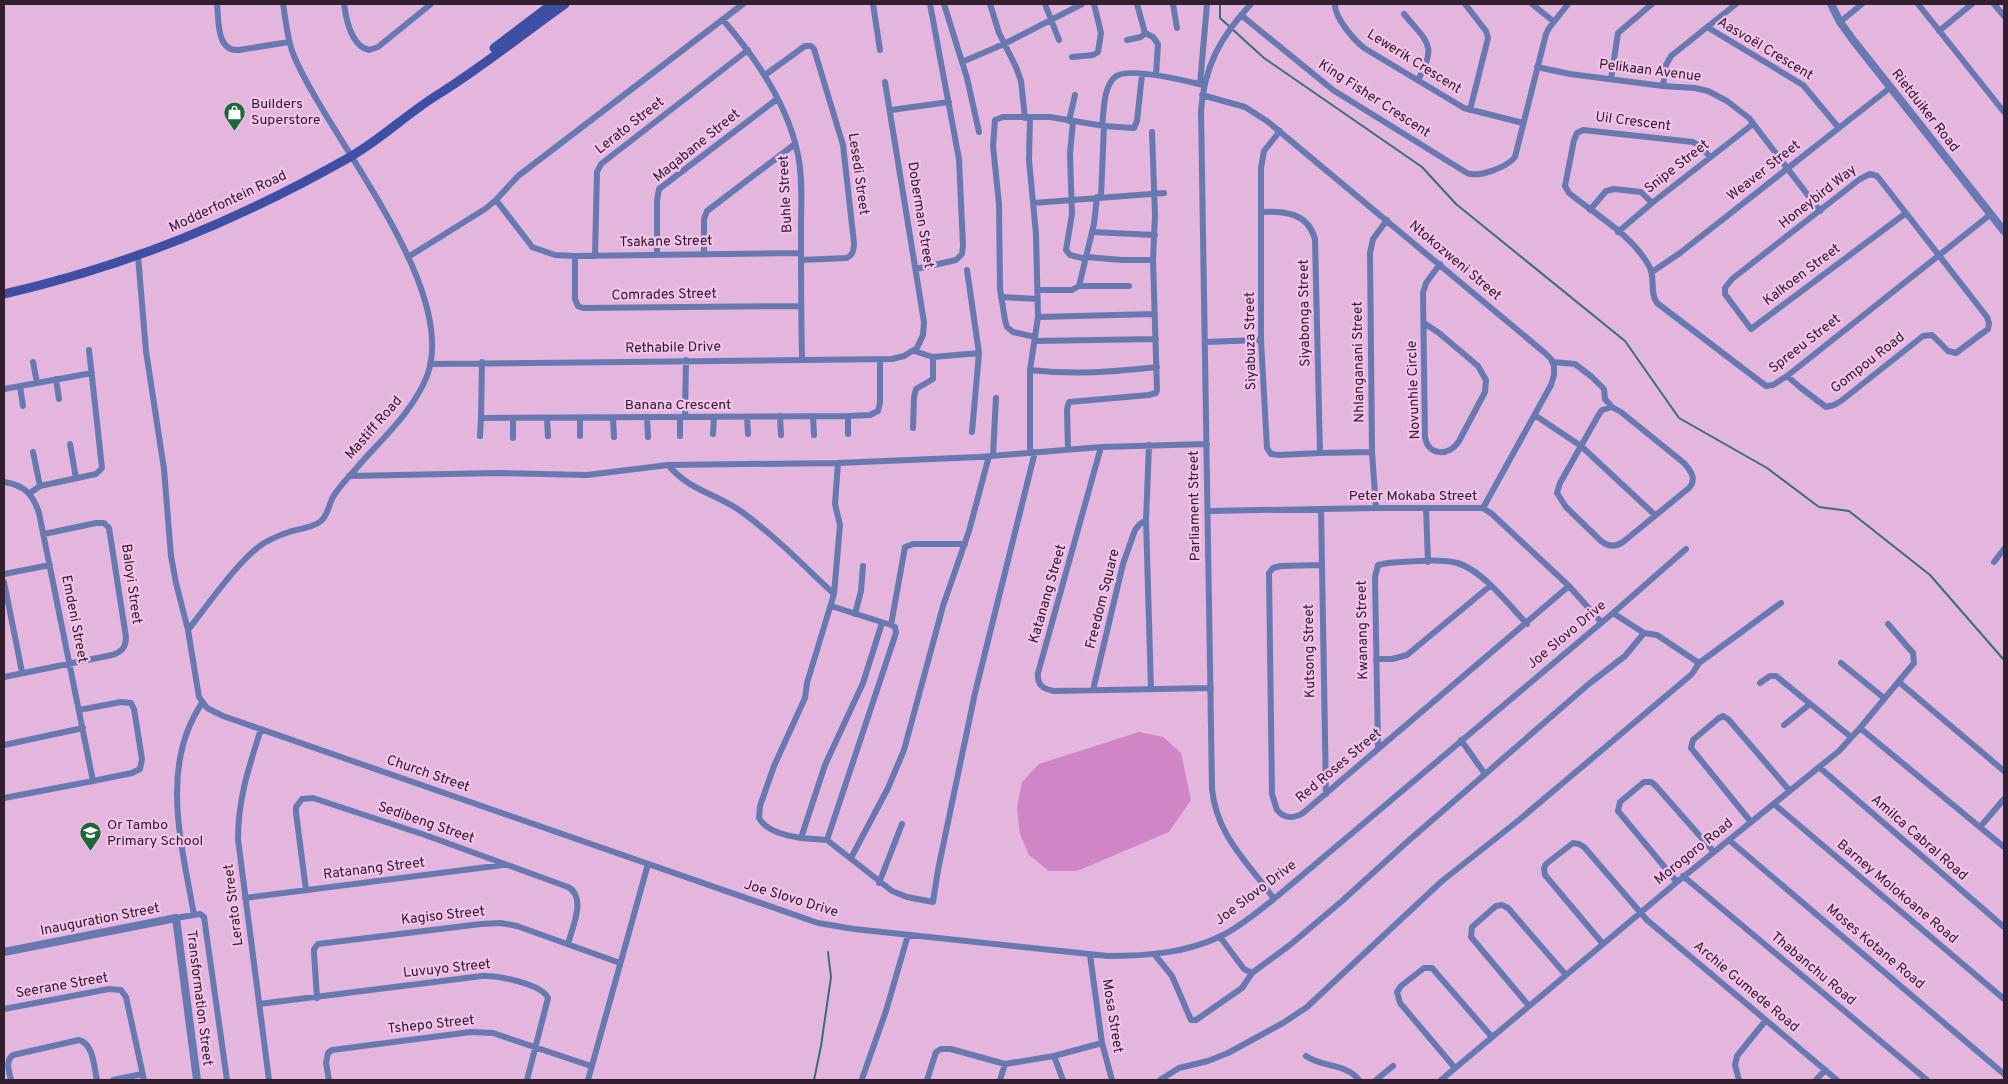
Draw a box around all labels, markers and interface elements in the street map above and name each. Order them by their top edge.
street label: Aasvoël Crescent [1714,14,1816,84]
street label: Lewerik Crescent [1364,26,1464,98]
street label: King Fisher Crescent [1315,56,1433,142]
street label: Pelikaan Avenue [1598,56,1702,86]
street label: Rietduiker Road [1887,66,1963,156]
street label: Lerato Street [592,94,668,158]
place label: Builders Superstore [251,96,320,129]
shop icon: Builders Superstore [223,100,247,131]
street label: Maqabane Street [650,106,744,186]
street label: Uil Crescent [1594,109,1672,135]
street label: Lesedi Street [844,132,872,216]
street label: Snipe Street [1641,136,1713,198]
street label: Weaver Street [1724,137,1804,205]
street label: Buhle Street [775,155,797,233]
street label: Doberman Street [903,161,937,269]
street label: Honeybird Way [1776,161,1860,233]
street label: Modderfontein Road [166,167,290,237]
street label: Ntokozweni Street [1405,217,1505,305]
street label: Tsakane Street [619,233,713,251]
street label: Kalkoen Street [1760,240,1844,310]
street label: Siyabonga Street [1296,259,1314,367]
street label: Comrades Street [611,286,717,304]
street label: Siyabuza Street [1242,292,1260,390]
street label: Nhlanganani Street [1349,301,1369,423]
street label: Spreeu Street [1766,311,1844,377]
street label: Gompou Road [1828,329,1908,397]
street label: Rethabile Drive [625,339,721,357]
street label: Novunhle Circle [1404,340,1424,440]
street label: Mastiff Road [342,393,406,463]
street label: Banana Crescent [625,397,731,414]
street label: Parliament Street [1186,450,1204,562]
street label: Peter Mokaba Street [1349,488,1477,505]
street label: Baloyi Street [117,543,145,625]
street label: Katanang Street [1026,543,1070,645]
street label: Freedom Square [1082,547,1124,651]
street label: Emdeni Street [57,574,91,664]
street label: Kwanang Street [1354,580,1372,680]
street label: Joe Slovo Drive [1524,597,1610,673]
street label: Kutsong Street [1301,604,1319,698]
street label: Red Roses Street [1293,725,1385,807]
street label: Church Street [384,752,472,796]
street label: Amilca Cabral Road [1867,791,1971,885]
street label: Sedibeng Street [376,799,476,847]
street label: Morogoro Road [1651,815,1737,889]
place label: Or Tambo Primary School [107,817,203,850]
school or university icon: Or Tambo Primary School [79,821,103,852]
street label: Barney Molokoane Road [1833,836,1961,948]
street label: Ratanang Street [322,854,426,884]
street label: Joe Slovo Drive [1212,857,1300,929]
street label: Lerato Street [221,863,247,947]
street label: Joe Slovo Drive [742,877,840,921]
street label: Inauguration Street [39,900,161,940]
street label: Moses Kotane Road [1822,901,1928,993]
street label: Kagiso Street [400,903,486,929]
street label: Transformation Street [182,929,216,1067]
street label: Thabanchu Road [1767,929,1859,1009]
street label: Archie Gumede Road [1690,938,1802,1036]
street label: Luvuyo Street [402,956,492,982]
street label: Seerane Street [14,969,110,1003]
street label: Mosa Street [1098,978,1126,1054]
street label: Tshepo Street [387,1012,475,1038]

